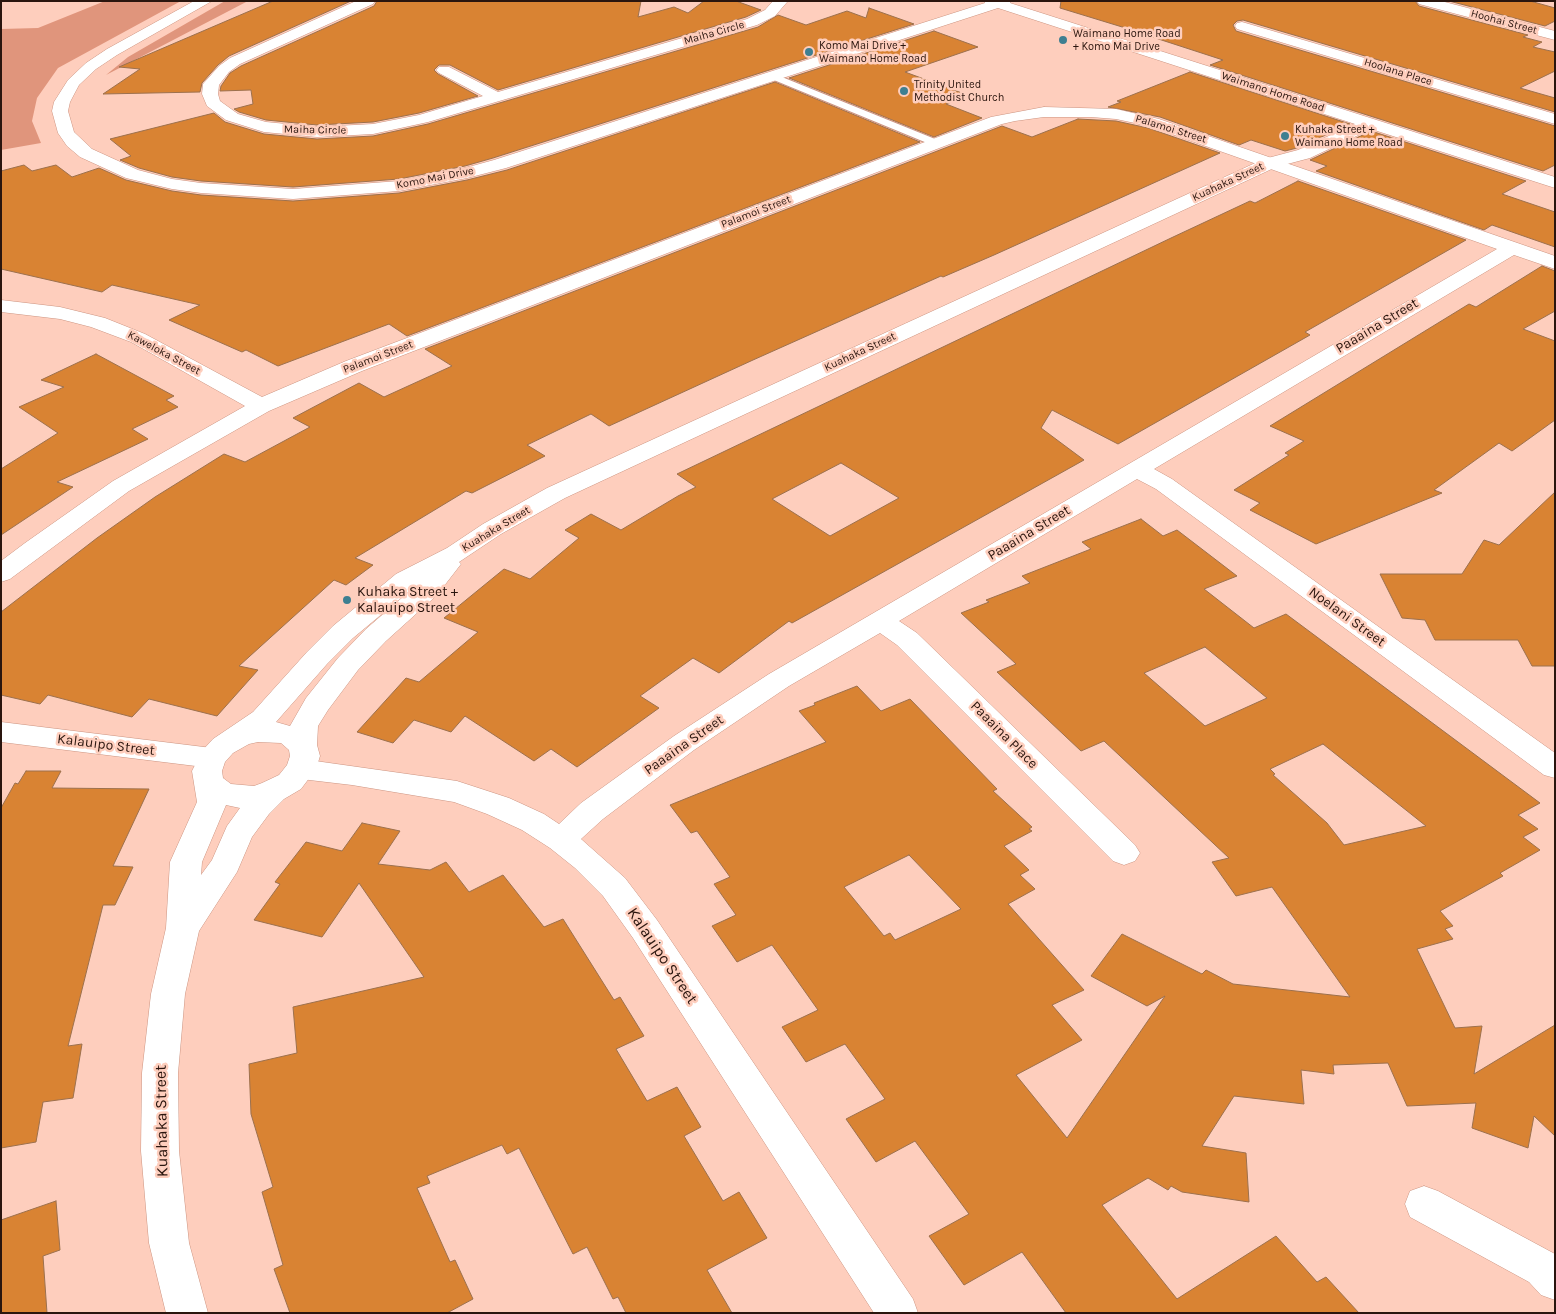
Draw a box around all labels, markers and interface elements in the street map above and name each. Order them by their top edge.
street label: Hoohai Street [1469,7,1539,37]
street label: Maiha Circle [682,18,746,48]
place label: Waimano Home Road + Komo Mai Drive [1073,27,1181,53]
marker: Waimano Home Road + Komo Mai Drive [1057,34,1069,46]
place label: Komo Mai Drive + Waimano Home Road [819,39,927,65]
marker: Komo Mai Drive + Waimano Home Road [803,46,815,58]
street label: Hoolana Place [1362,55,1434,89]
street label: Waimano Home Road [1220,69,1326,115]
place label: Trinity United Methodist Church [914,78,1004,104]
marker: Trinity United Methodist Church [898,85,910,97]
street label: Palamoi Street [1134,112,1208,146]
street label: Maiha Circle [284,123,346,137]
place label: Kuhaka Street + Waimano Home Road [1295,123,1403,149]
marker: Kuhaka Street + Waimano Home Road [1279,130,1291,142]
street label: Kuahaka Street [1190,160,1266,204]
street label: Komo Mai Drive [395,164,475,192]
street label: Palamoi Street [719,193,793,231]
street label: Paaaina Street [1333,295,1421,357]
street label: Kaweloka Street [125,328,203,378]
street label: Kuahaka Street [822,330,898,374]
street label: Palamoi Street [341,338,415,376]
street label: Paaaina Street [985,502,1073,564]
street label: Kuahaka Street [460,503,532,555]
place label: Kuhaka Street + Kalauipo Street [357,584,458,616]
street label: Noelani Street [1305,584,1389,650]
marker: Kuhaka Street + Kalauipo Street [341,594,353,606]
street label: Paaaina Place [967,698,1041,772]
street label: Paaaina Street [641,711,727,779]
street label: Kalauipo Street [56,731,156,759]
street label: Kalauipo Street [623,904,701,1008]
street label: Kuahaka Street [151,1065,173,1177]

